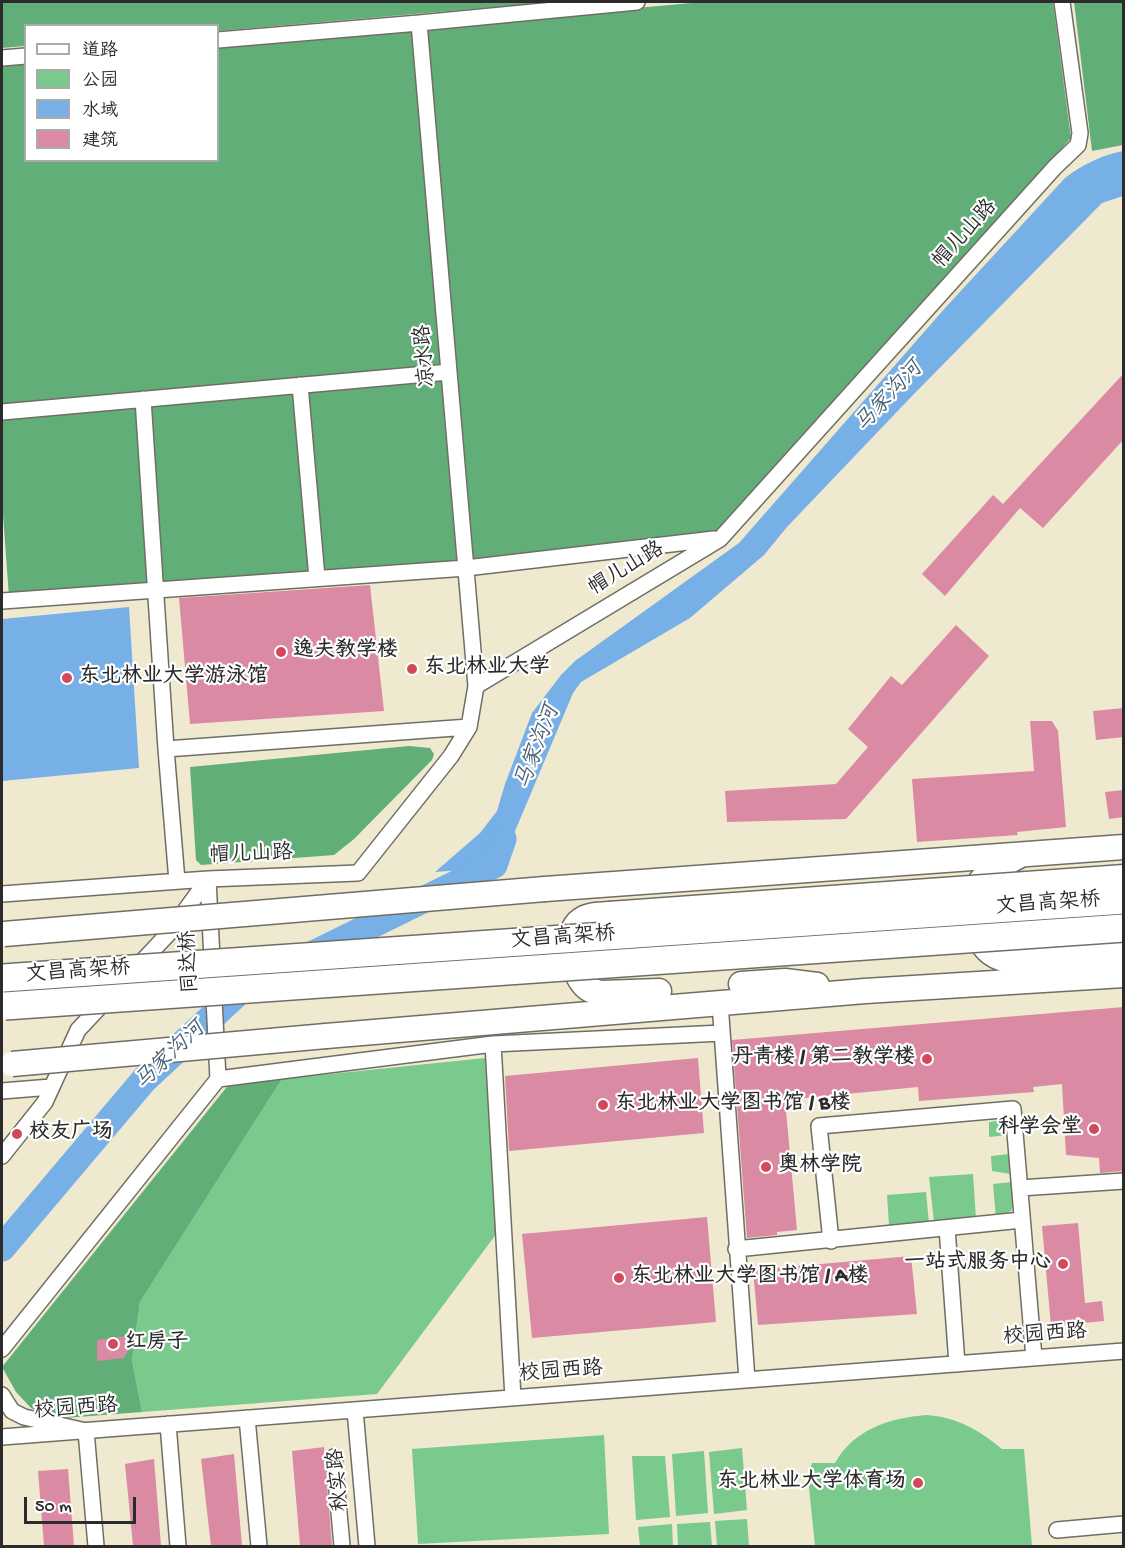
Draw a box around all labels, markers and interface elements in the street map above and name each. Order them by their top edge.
legend [24,24,219,162]
text: 道路 [82,41,118,62]
text: 公园 [82,71,118,92]
text: 水域 [82,101,118,122]
text: 建筑 [82,131,118,152]
street label: 帽儿山路 [929,195,1003,275]
street label: 凉水路 [412,324,442,388]
water label: 马家沟河 [850,357,930,439]
street label: 帽儿山路 [585,538,669,602]
place label: 逸夫教学楼 [293,639,398,665]
marker: 逸夫教学楼 [274,645,288,659]
place label: 东北林业大学 [424,656,550,682]
marker: 东北林业大学 [405,662,419,676]
place label: 东北林业大学游泳馆 [79,665,268,691]
marker: 东北林业大学游泳馆 [60,671,74,685]
water label: 马家沟河 [511,702,567,794]
street label: 帽儿山路 [209,842,293,870]
street label: 文昌高架桥 [995,889,1101,921]
street label: 文昌高架桥 [510,923,616,955]
street label: 同达桥 [177,930,205,994]
street label: 文昌高架桥 [25,957,131,989]
water label: 马家沟河 [130,1017,212,1097]
place label: 丹青楼 / 第二教学楼 [732,1046,915,1072]
marker: 丹青楼 / 第二教学楼 [920,1052,934,1066]
place label: 东北林业大学图书馆 / B楼 [615,1092,851,1118]
marker: 东北林业大学图书馆 / B楼 [596,1098,610,1112]
place label: 科学会堂 [998,1116,1082,1142]
place label: 校友广场 [29,1121,113,1147]
marker: 科学会堂 [1087,1122,1101,1136]
marker: 校友广场 [10,1127,24,1141]
place label: 奥林学院 [778,1154,862,1180]
marker: 奥林学院 [759,1160,773,1174]
place label: 一站式服务中心 [904,1251,1051,1277]
marker: 一站式服务中心 [1056,1257,1070,1271]
place label: 东北林业大学图书馆 / A楼 [631,1265,868,1291]
marker: 东北林业大学图书馆 / A楼 [612,1271,626,1285]
street label: 校园西路 [1002,1321,1088,1351]
place label: 红房子 [125,1331,188,1357]
marker: 红房子 [106,1337,120,1351]
street label: 校园西路 [518,1358,604,1388]
street label: 校园西路 [33,1395,119,1425]
street label: 秋实路 [325,1448,355,1512]
place label: 东北林业大学体育场 [717,1470,906,1496]
marker: 东北林业大学体育场 [911,1476,925,1490]
scale bar [27,1485,140,1523]
text: 50 m [35,1497,72,1518]

